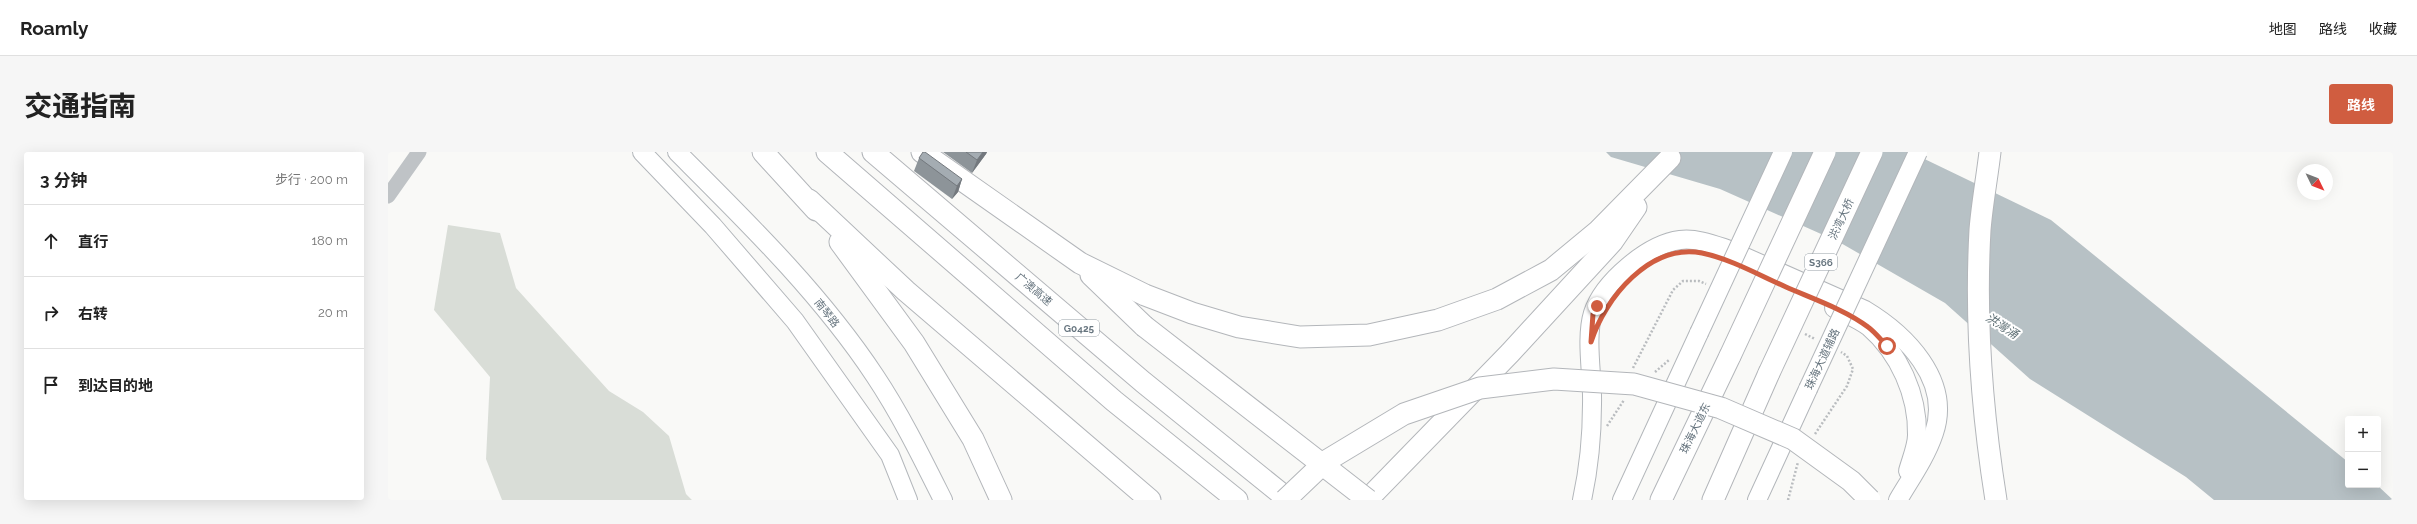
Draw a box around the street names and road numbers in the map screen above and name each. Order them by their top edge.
street label: 洪湾大桥 [1826,197,1857,242]
road number: S366 [1805,254,1837,270]
street label: 广澳高速 [1013,270,1055,309]
street label: 南琴路 [811,296,842,330]
road number: G0425 [1059,320,1099,336]
street label: 珠海大道辅路 [1803,327,1842,392]
street label: 珠海大道东 [1678,401,1713,456]

